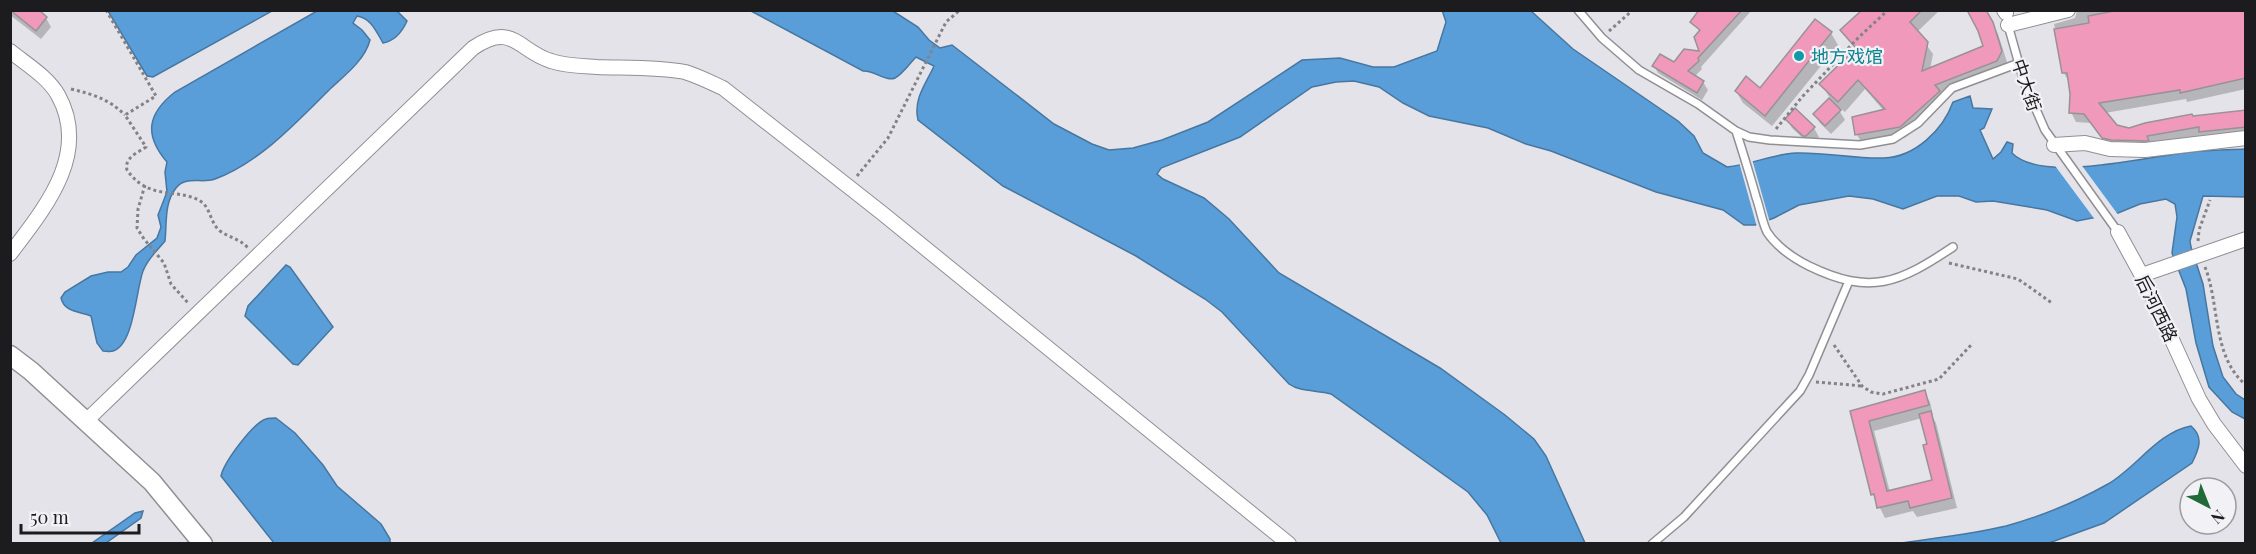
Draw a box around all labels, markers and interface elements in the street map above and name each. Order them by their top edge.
place label: 地方戏馆 [1811,44,1883,68]
marker: 地方戏馆 [1792,49,1806,63]
street label: 中大街 [2007,56,2047,114]
street label: 后河西路 [2130,270,2184,346]
north arrow [2178,476,2238,536]
scale bar [21,497,140,535]
text: 50 m [30,505,69,529]
text: N [2207,506,2230,529]

